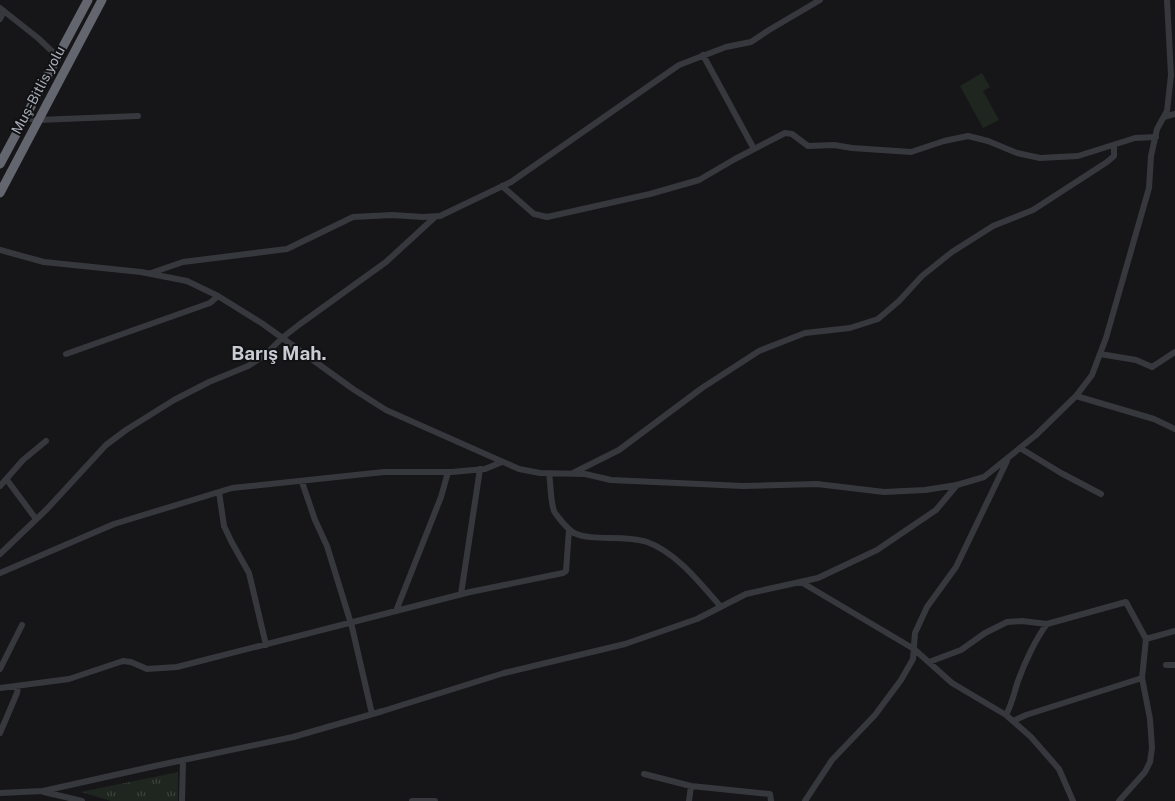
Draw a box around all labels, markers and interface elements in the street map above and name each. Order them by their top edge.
street label: Muş-Bitlis yolu [8,43,68,137]
district label: Barış Mah. [231,342,327,364]

